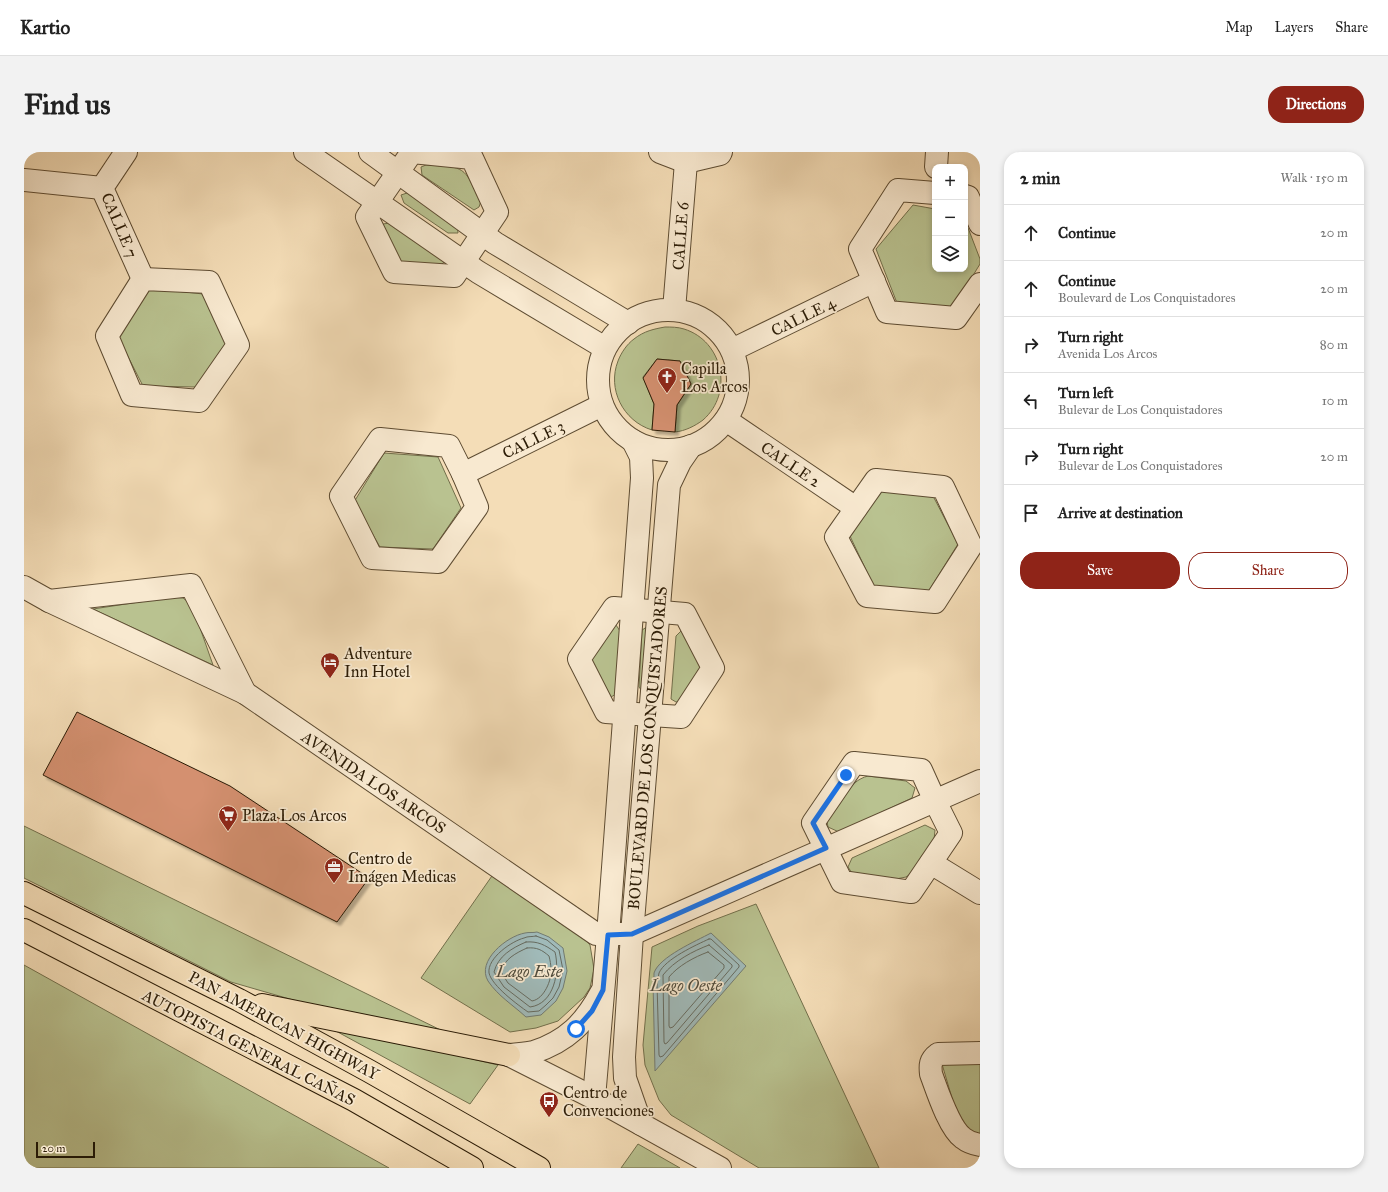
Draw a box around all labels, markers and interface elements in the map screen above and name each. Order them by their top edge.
text: Kartio [20,16,70,39]
text: Map [1225,19,1253,36]
text: Layers [1275,19,1313,36]
text: Share [1335,19,1368,36]
button: Directions [1268,86,1364,123]
text: Find us [24,87,110,122]
map controls [932,164,968,272]
button: + [932,164,968,200]
text: 2 min [1020,168,1060,189]
text: Walk · 150 m [1280,170,1348,186]
street label: CALLE 7 [97,190,142,261]
street label: CALLE 6 [669,200,692,271]
button: − [932,200,968,236]
icon: ahead [1020,222,1042,244]
text: Continue [1058,224,1116,242]
text: 20 m [1320,225,1348,241]
button: layers [932,236,968,272]
text: Continue [1058,272,1116,290]
icon: ahead [1020,278,1042,300]
text: 20 m [1320,281,1348,297]
text: Boulevard de Los Conquistadores [1058,290,1236,306]
street label: CALLE 4 [768,292,839,340]
text: Turn right [1058,328,1123,346]
icon: right [1020,334,1042,356]
text: 80 m [1320,337,1348,353]
text: Avenida Los Arcos [1058,346,1157,362]
place label: Capilla Los Arcos [681,359,748,396]
church icon: Capilla Los Arcos [656,366,678,394]
text: Turn left [1058,384,1114,402]
icon: left [1020,390,1042,412]
text: 10 m [1322,393,1348,409]
text: Bulevar de Los Conquistadores [1058,402,1222,418]
street label: CALLE 3 [499,416,567,463]
street label: CALLE 2 [757,437,824,491]
text: Turn right [1058,440,1123,458]
icon: right [1020,446,1042,468]
text: 20 m [1320,449,1348,465]
text: Bulevar de Los Conquistadores [1058,458,1222,474]
icon: arrive [1020,502,1042,524]
text: Arrive at destination [1058,504,1183,522]
button: Save [1020,552,1180,589]
button: Share [1188,552,1348,589]
street label: BOULEVARD DE LOS CONQUISTADORES [624,585,671,911]
place label: Adventure Inn Hotel [343,644,412,681]
hotel icon: Adventure Inn Hotel [319,651,341,679]
street label: AVENIDA LOS ARCOS [297,726,449,838]
route end [837,766,855,784]
supermarket icon: Plaza Los Arcos [217,804,239,832]
place label: Plaza Los Arcos [242,806,347,825]
place label: Centro de Imágen Medicas [348,849,456,887]
office icon: Centro de Imágen Medicas [323,856,345,884]
water label: Lago Este [495,961,563,982]
street label: PAN AMERICAN HIGHWAY [185,967,383,1084]
water label: Lago Oeste [649,975,723,996]
street label: AUTOPISTA GENERAL CAÑAS [138,984,359,1110]
route start [567,1020,585,1038]
place label: Centro de Convenciones [563,1083,654,1120]
bus stop icon: Centro de Convenciones [538,1090,560,1118]
scale bar [36,1140,95,1159]
text: 20 m [42,1142,65,1155]

